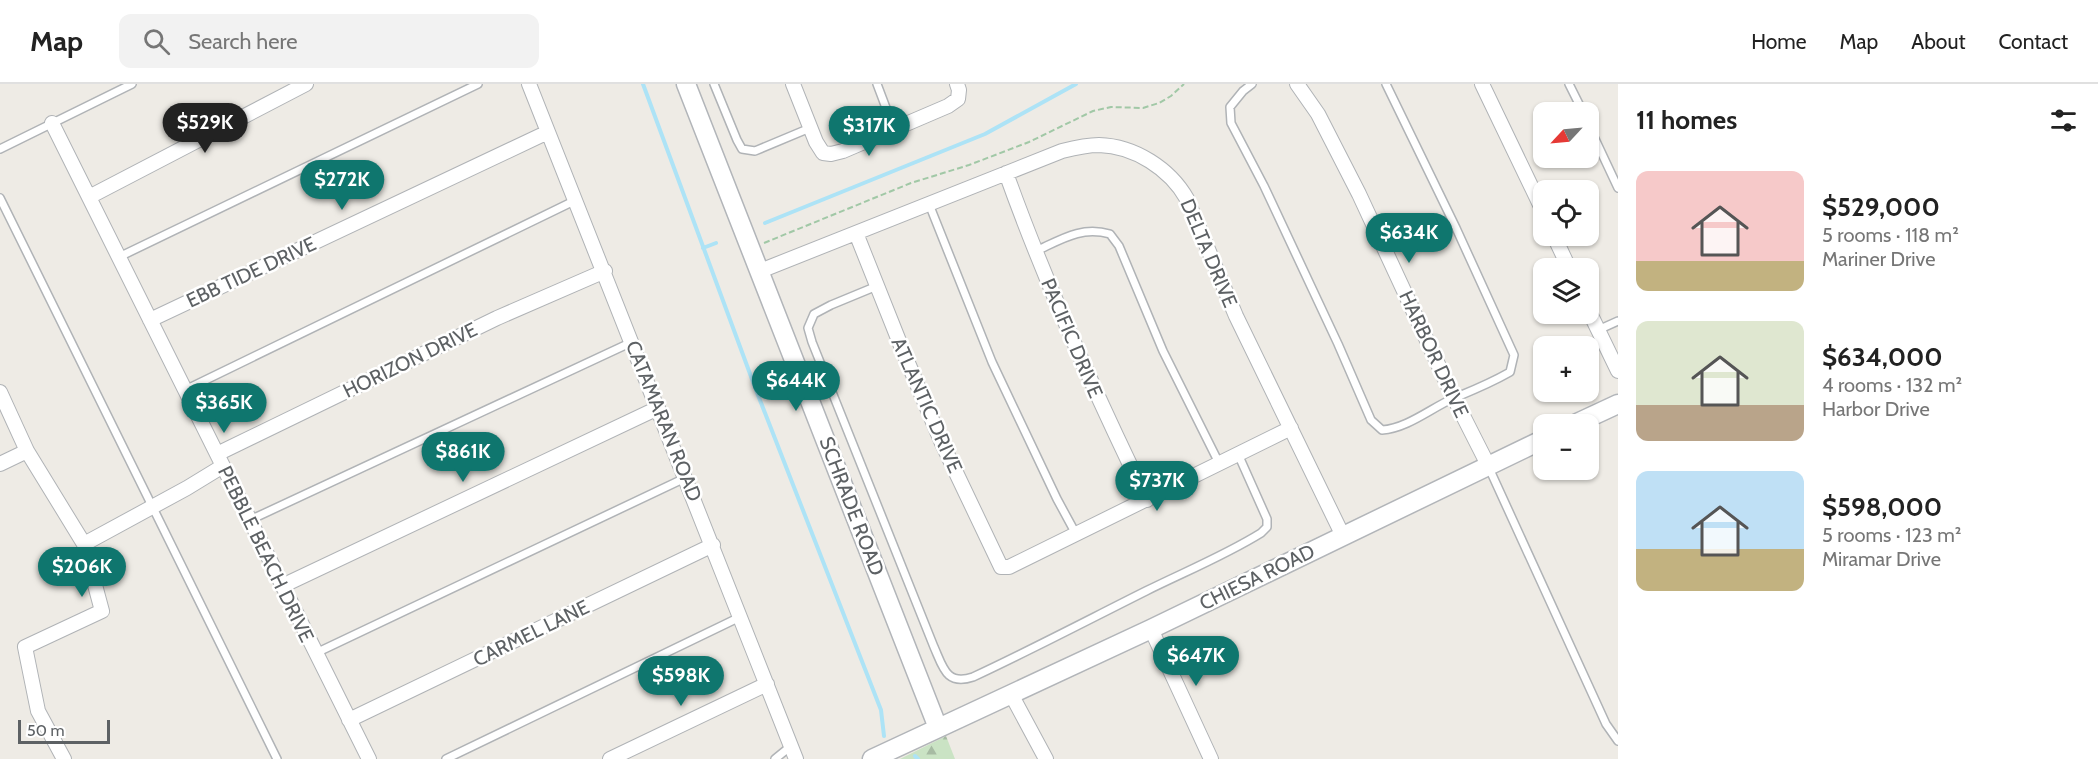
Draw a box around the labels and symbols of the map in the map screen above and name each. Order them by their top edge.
north arrow [1533,102,1599,168]
pin: $529K [163,103,247,154]
pin: $317K [827,106,911,157]
pin: $272K [300,160,384,211]
street label: DELTA DRIVE [1175,195,1243,311]
pin: $634K [1367,213,1451,264]
street label: EBB TIDE DRIVE [182,231,320,313]
street label: PACIFIC DRIVE [1036,275,1108,401]
street label: HARBOR DRIVE [1394,287,1474,421]
street label: HORIZON DRIVE [339,317,481,403]
street label: ATLANTIC DRIVE [886,333,968,477]
street label: CATAMARAN ROAD [621,337,707,505]
pin: $644K [754,361,838,412]
pin: $365K [182,383,266,434]
pin: $861K [421,432,505,483]
street label: SCHRADE ROAD [815,433,889,579]
pin: $737K [1115,461,1199,512]
street label: PEBBLE BEACH DRIVE [213,462,319,646]
street label: CHIESA ROAD [1195,539,1319,615]
pin: $206K [40,547,124,598]
street label: CARMEL LANE [469,595,593,671]
pin: $647K [1154,636,1238,687]
pin: $598K [639,656,723,707]
scale bar [18,717,110,744]

